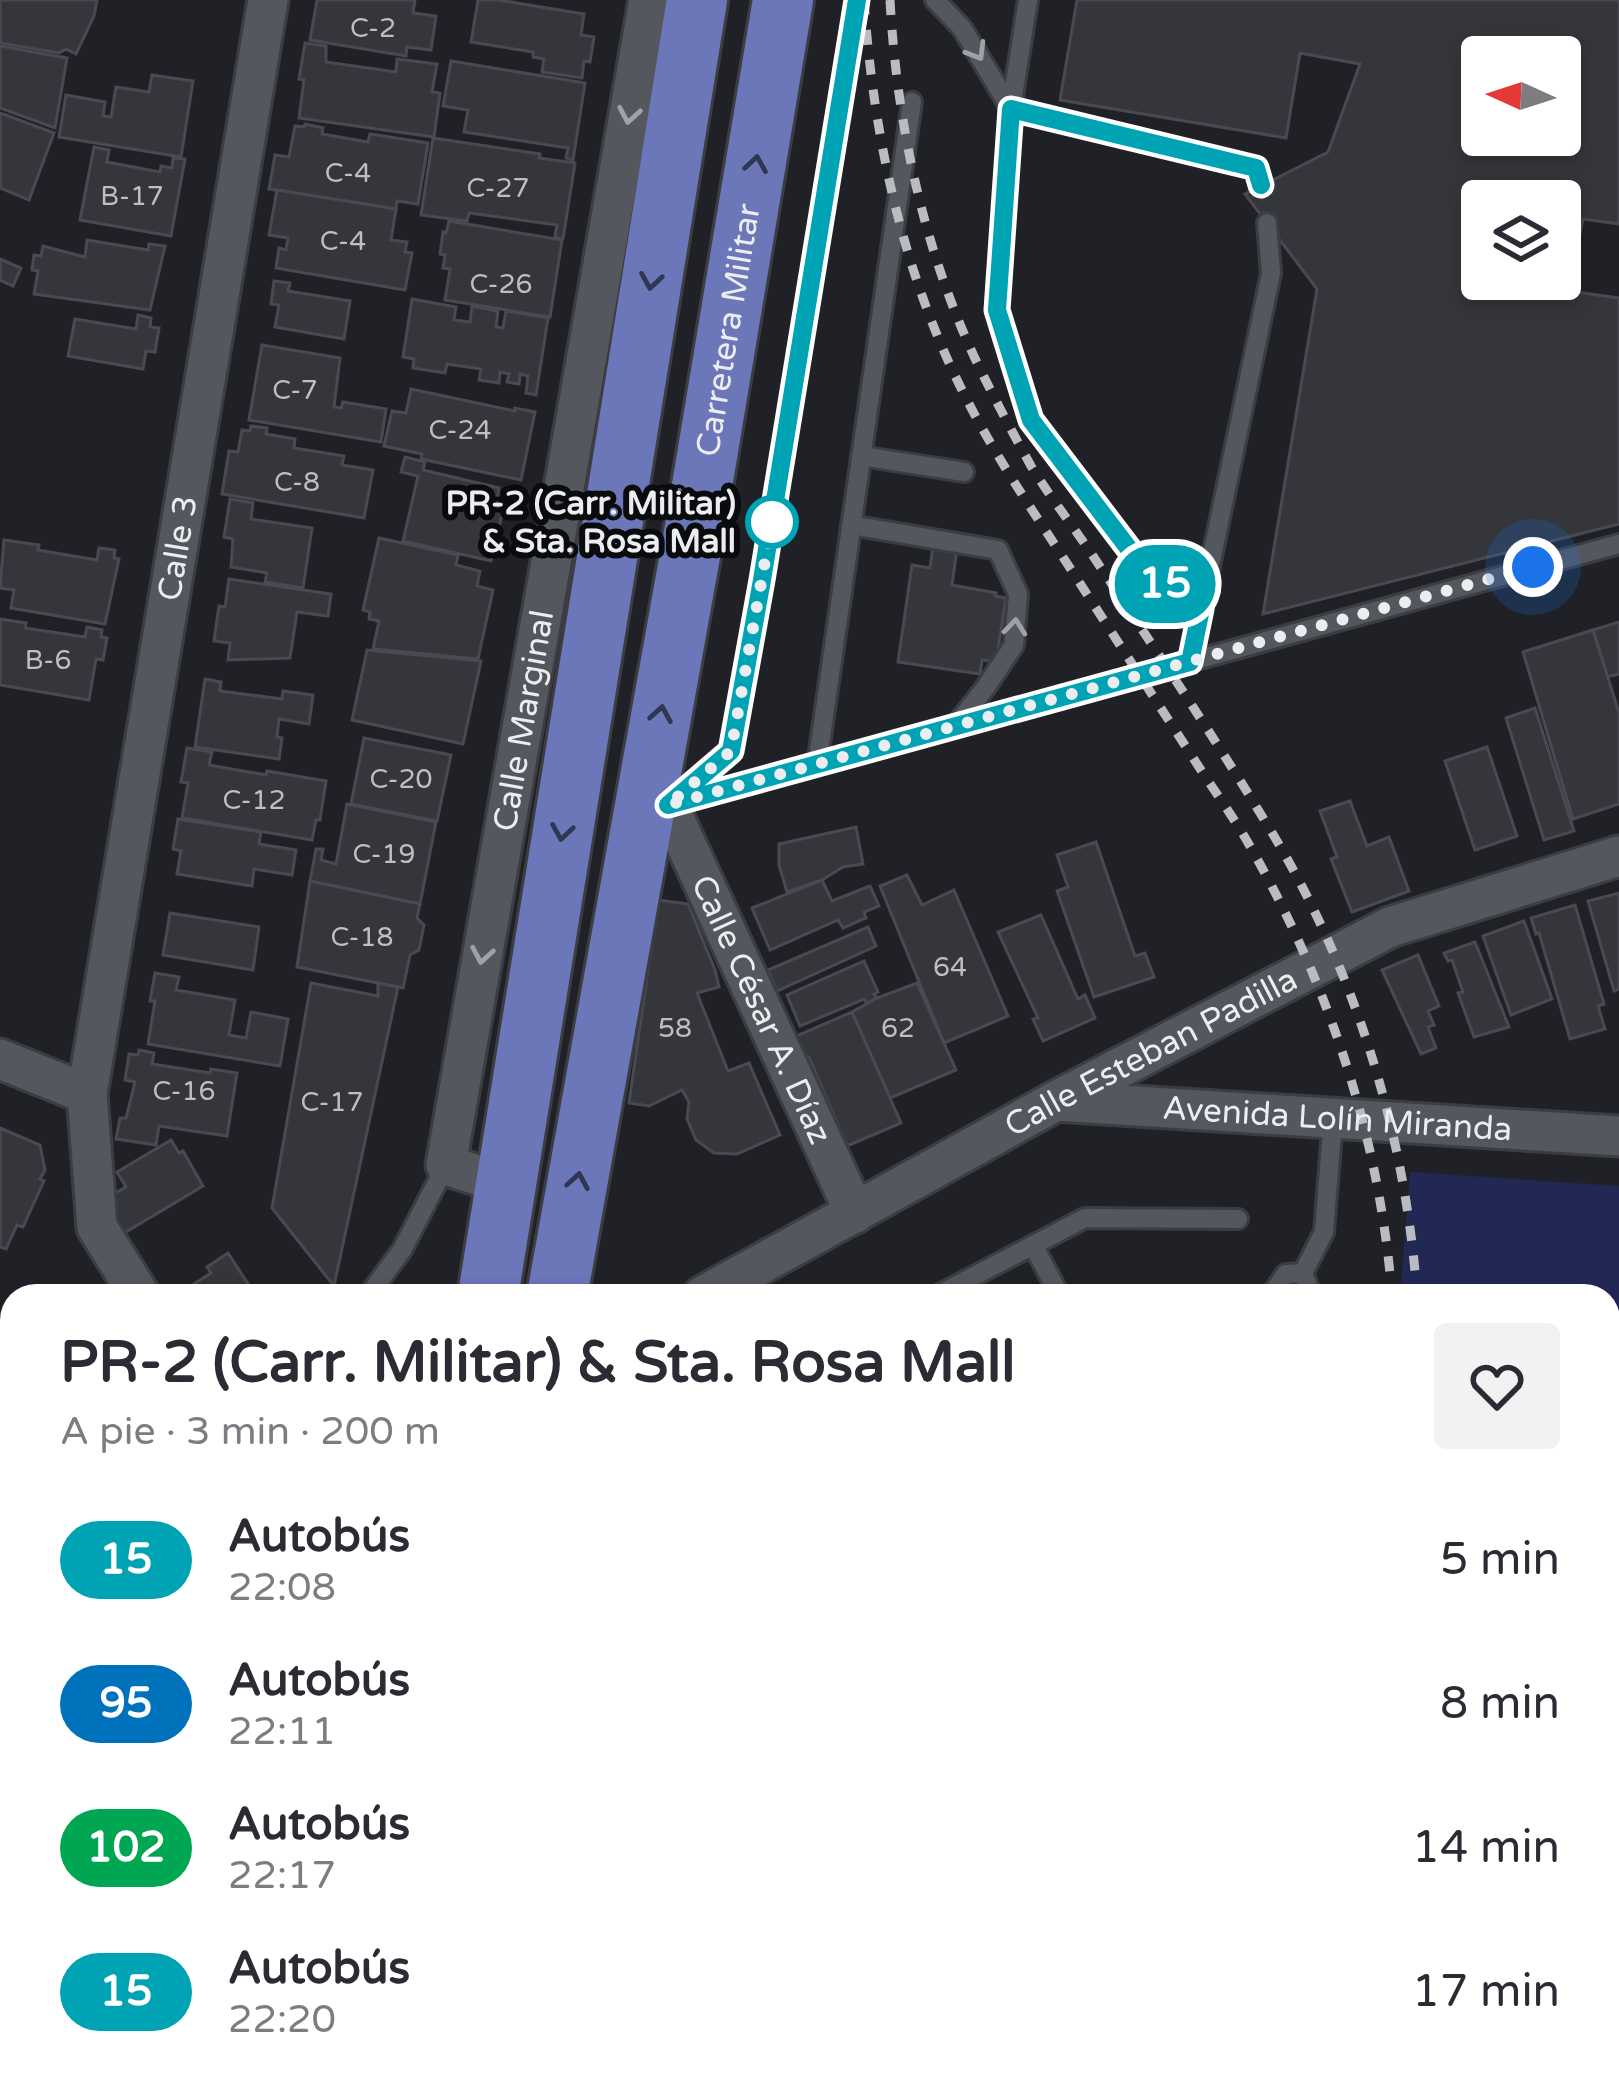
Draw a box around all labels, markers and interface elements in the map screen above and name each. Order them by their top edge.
house number: C-2 [350,12,396,45]
north arrow [1461,36,1581,156]
map controls [1461,36,1581,300]
one-way arrow [963,39,985,61]
one-way arrow [617,105,642,125]
one-way arrow [742,155,767,175]
house number: C-4 [325,157,371,190]
house number: C-27 [466,172,530,205]
house number: B-17 [100,180,164,213]
button: layers [1461,180,1581,300]
street label: Carretera Militar [688,200,768,459]
house number: C-4 [320,225,366,258]
house number: C-26 [469,268,533,301]
one-way arrow [640,271,665,291]
house number: C-7 [272,374,318,407]
house number: C-24 [428,414,492,447]
house number: C-8 [274,466,320,499]
place label: PR-2 (Carr. Militar) & Sta. Rosa Mall [445,484,736,561]
street label: Calle 3 [149,493,205,604]
marker: PR-2 (Carr. Militar) & Sta. Rosa Mall [747,497,797,547]
your location [1503,537,1563,597]
line badge: 15 [1111,545,1219,623]
text: 15 [1139,558,1191,609]
street label: Calle Marginal [485,607,562,834]
one-way arrow [1001,617,1027,636]
house number: B-6 [25,644,71,677]
one-way arrow [647,705,673,725]
house number: C-20 [369,763,433,796]
house number: C-12 [222,784,286,817]
one-way arrow [550,822,576,842]
house number: C-19 [352,838,416,871]
street label: Calle César A. Díaz [683,869,840,1150]
house number: C-18 [330,921,394,954]
one-way arrow [471,944,496,964]
house number: 64 [933,951,967,984]
street label: Calle Esteban Padilla [998,959,1304,1145]
house number: 58 [658,1012,692,1045]
house number: 62 [881,1012,915,1045]
house number: C-16 [152,1075,216,1108]
house number: C-17 [300,1086,364,1119]
street label: Avenida Lolín Miranda [1161,1088,1514,1149]
one-way arrow [564,1171,589,1191]
button: heart [1434,1323,1560,1449]
text: PR-2 (Carr. Militar) & Sta. Rosa Mall [60,1329,1016,1397]
text: A pie · 3 min · 200 m [60,1408,440,1455]
text: Autobús [228,1510,410,1564]
text: 5 min [1440,1533,1560,1587]
text: 15 [100,1534,152,1585]
text: 22:08 [228,1564,336,1611]
text: Autobús [228,1654,410,1708]
text: 8 min [1440,1677,1560,1731]
text: 95 [100,1678,152,1729]
text: 22:11 [228,1708,336,1755]
text: Autobús [228,1798,410,1852]
text: 14 min [1412,1821,1560,1875]
text: 102 [86,1822,166,1873]
text: 22:17 [228,1852,336,1899]
text: Autobús [228,1942,410,1996]
text: 17 min [1412,1965,1560,2019]
text: 15 [100,1966,152,2017]
text: 22:20 [228,1996,336,2043]

